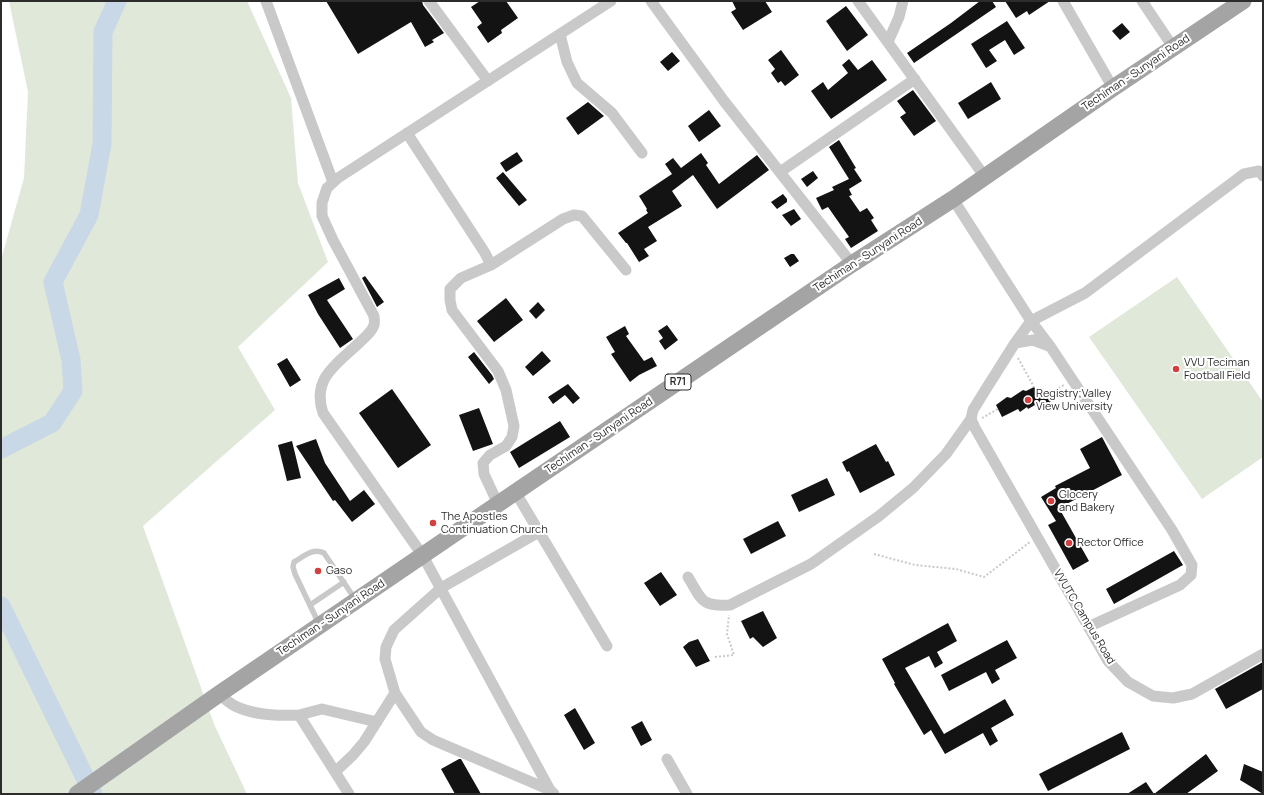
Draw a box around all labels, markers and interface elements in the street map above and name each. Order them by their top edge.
street label: Techiman - Sunyani Road [1080,32,1192,114]
street label: Techiman - Sunyani Road [811,215,925,295]
place label: VVU Teciman Football Field [1184,356,1250,382]
marker: VVU Teciman Football Field [1171,364,1181,374]
road number: R71 [665,374,691,390]
place label: Registry;Valley View University [1036,387,1113,413]
street label: Techiman - Sunyani Road [543,395,655,477]
marker: Registry;Valley View University [1023,395,1033,405]
place label: Glocery and Bakery [1059,488,1115,514]
marker: Glocery and Bakery [1046,496,1056,506]
place label: The Apostles Continuation Church [441,510,548,536]
marker: The Apostles Continuation Church [428,518,438,528]
place label: Rector Office [1077,536,1144,550]
marker: Rector Office [1064,538,1074,548]
place label: Gaso [326,564,352,578]
marker: Gaso [313,566,323,576]
street label: VVUTC Campus Road [1051,567,1117,667]
street label: Techiman - Sunyani Road [275,577,387,659]

